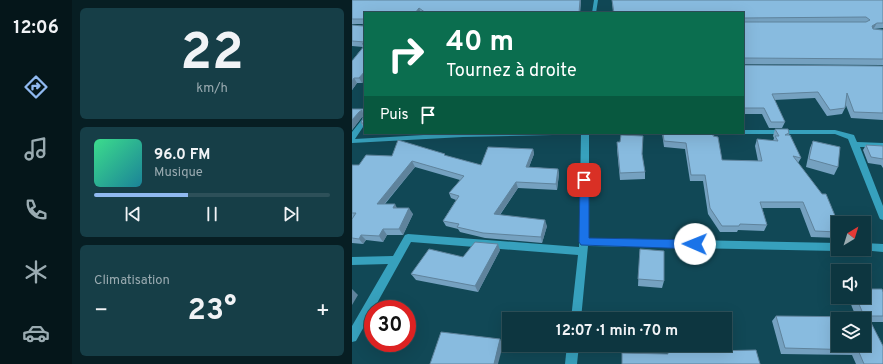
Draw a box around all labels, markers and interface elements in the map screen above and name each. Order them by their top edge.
text: 12:06 [13,17,59,40]
text: 22 [180,22,244,88]
text: 40 m [446,25,514,61]
icon: right [380,28,432,80]
text: Tournez à droite [446,60,577,83]
icon: directions [22,73,50,101]
text: km/h [196,81,228,97]
icon: arrive [417,104,439,126]
text: Puis [380,106,409,125]
icon: music [22,135,50,163]
text: 96.0 FM [154,146,210,165]
pin [567,163,601,197]
text: Musique [154,165,203,181]
icon: arrive [573,169,595,191]
icon: phone [22,196,50,224]
icon: previous [122,203,144,225]
icon: pause [201,203,223,225]
icon: next [280,203,302,225]
north arrow [831,216,871,256]
map controls [831,216,871,352]
position arrow [674,223,716,265]
icon: climate [22,258,50,286]
button: sound [831,264,871,304]
text: Climatisation [94,273,170,289]
text: 23° [188,293,236,330]
text: − [94,298,108,325]
text: + [316,298,330,325]
speed limit sign: 30 [364,300,416,352]
button: layers [831,312,871,352]
icon: car [22,319,50,347]
text: 12:07 · 1 min · 70 m [556,322,678,341]

